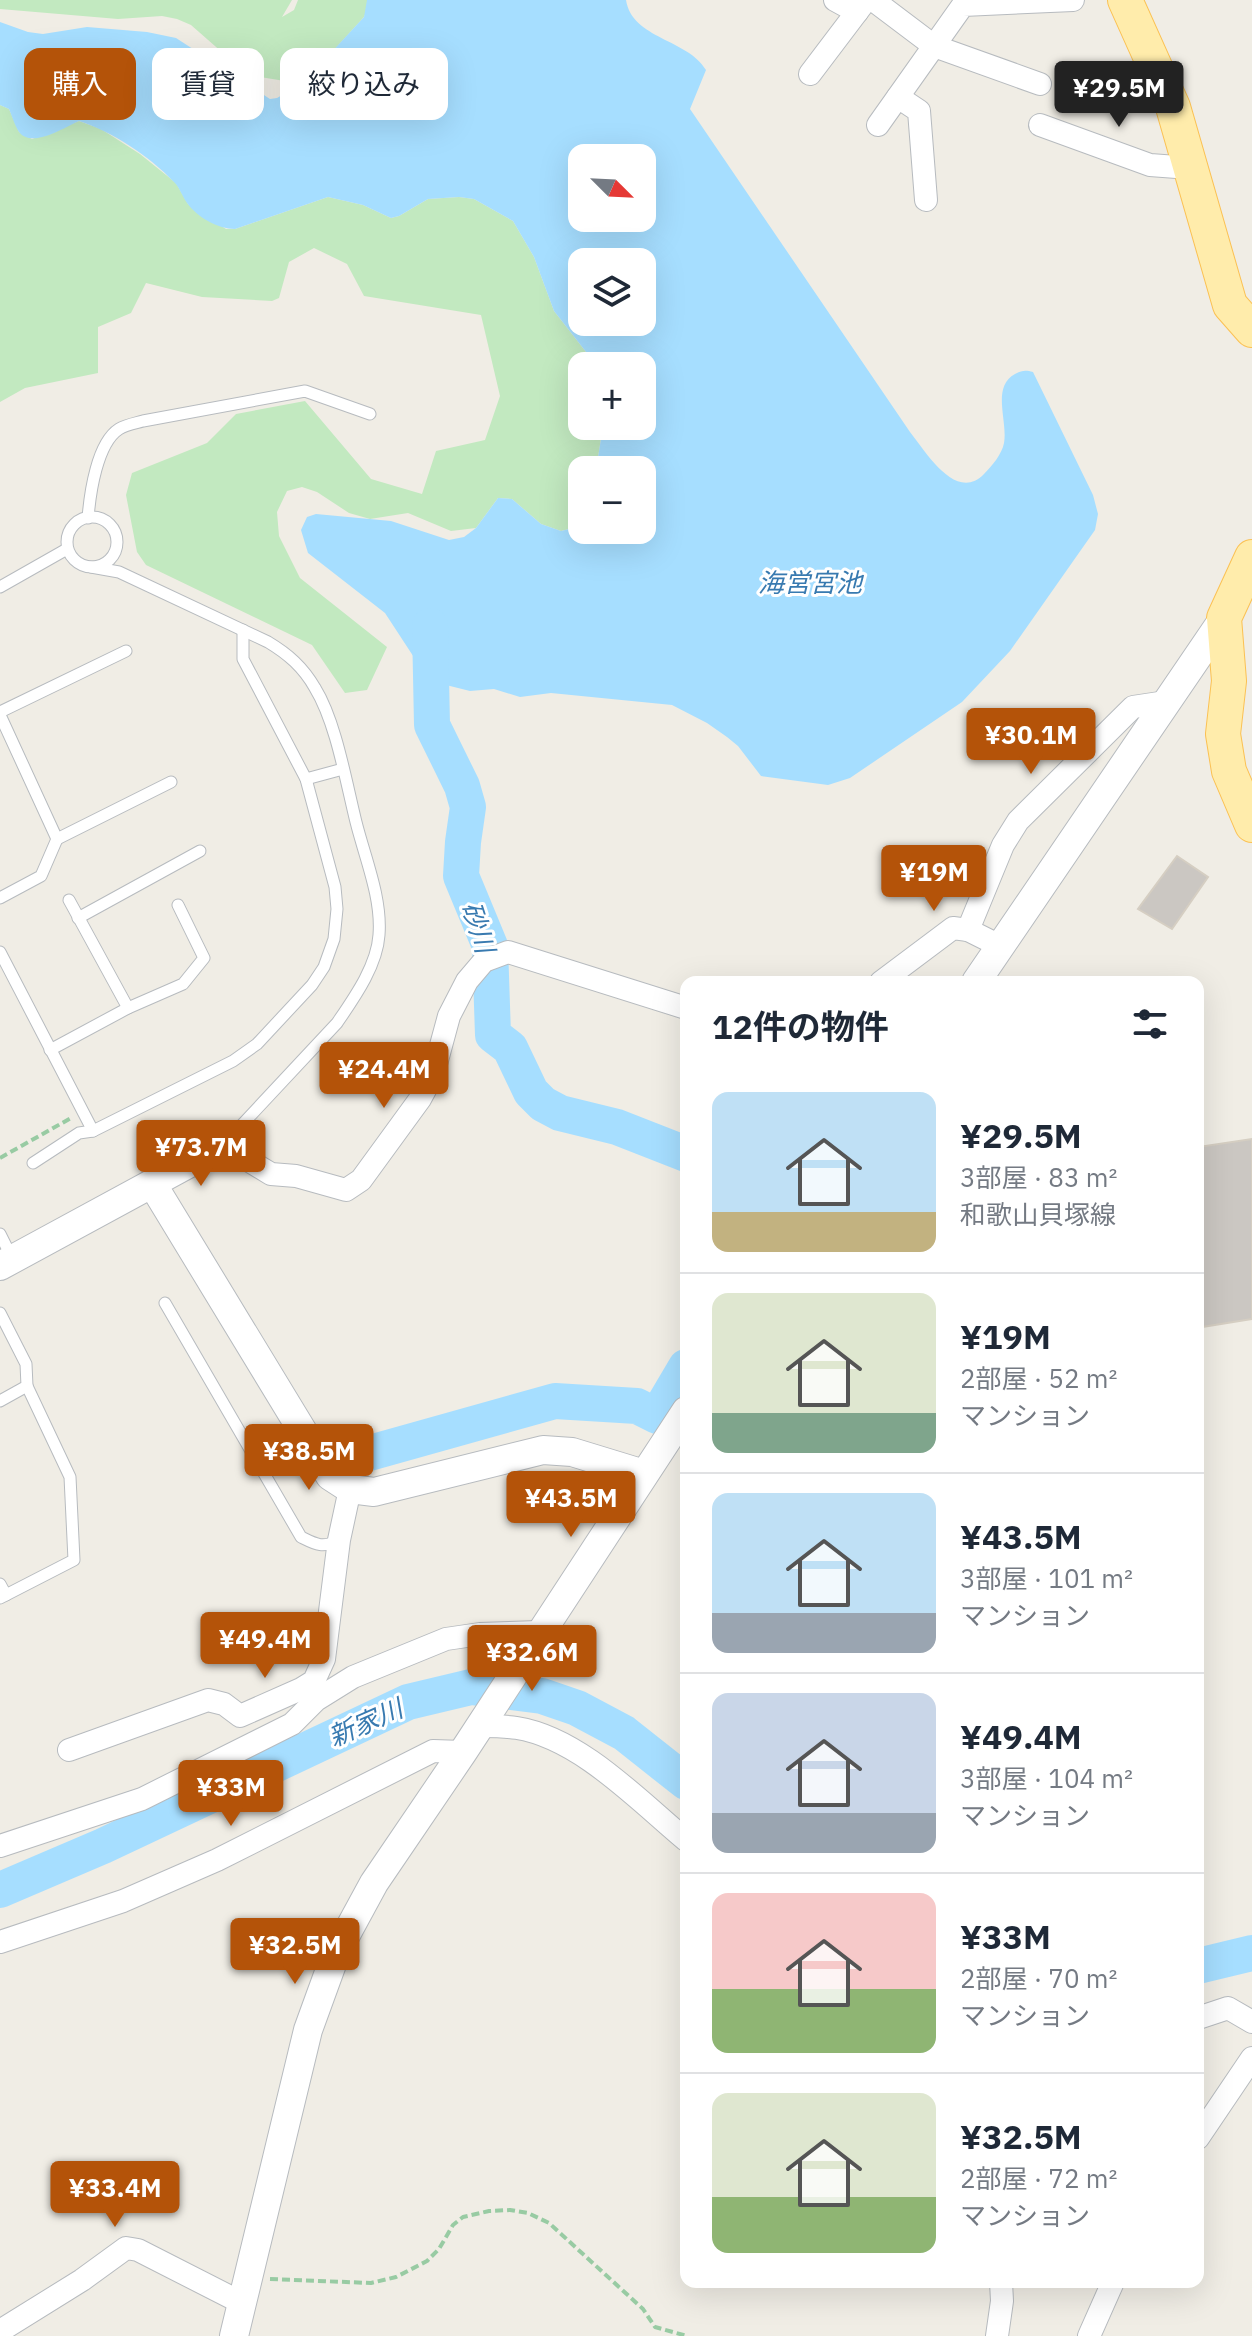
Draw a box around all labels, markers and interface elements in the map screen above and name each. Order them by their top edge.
chip: 購入 [24,48,136,120]
chip: 賃貸 [152,48,264,120]
chip: 絞り込み [280,48,448,120]
pin: ¥29.5M [1054,61,1184,129]
text: ¥29.5M [1072,70,1166,104]
north arrow [568,144,656,232]
map controls [568,144,656,544]
button: layers [568,248,656,336]
button: + [568,352,656,440]
button: − [568,456,656,544]
water label: 海営宮池 [758,565,865,599]
pin: ¥30.1M [966,708,1096,776]
text: ¥30.1M [984,717,1078,751]
pin: ¥19M [887,845,981,913]
text: ¥19M [899,854,969,888]
water label: 砂川 [455,897,504,960]
icon: filters [1128,1002,1172,1046]
text: 12件の物件 [712,1004,889,1048]
pin: ¥24.4M [319,1042,449,1110]
text: ¥24.4M [337,1051,431,1085]
text: ¥29.5M [960,1113,1082,1157]
pin: ¥73.7M [136,1120,266,1188]
icon: home [776,1124,872,1220]
text: ¥73.7M [154,1129,248,1163]
text: 3部屋 · 83 m² [960,1160,1117,1194]
text: 和歌山貝塚線 [960,1197,1116,1231]
text: ¥19M [960,1314,1051,1358]
icon: home [776,1325,872,1421]
text: 2部屋 · 52 m² [960,1361,1117,1395]
text: マンション [960,1398,1090,1432]
pin: ¥38.5M [244,1424,374,1492]
text: ¥38.5M [262,1433,356,1467]
pin: ¥43.5M [506,1471,636,1539]
text: ¥43.5M [524,1480,618,1514]
text: ¥43.5M [960,1514,1082,1558]
icon: home [776,1525,872,1621]
text: 3部屋 · 101 m² [960,1561,1133,1595]
text: マンション [960,1598,1090,1632]
pin: ¥49.4M [200,1612,330,1680]
text: ¥49.4M [218,1621,312,1655]
pin: ¥32.6M [467,1625,597,1693]
text: ¥32.6M [485,1634,579,1668]
water label: 新家川 [322,1689,410,1753]
text: ¥49.4M [960,1714,1082,1758]
icon: home [776,1725,872,1821]
pin: ¥33M [184,1760,278,1828]
text: 3部屋 · 104 m² [960,1761,1133,1795]
text: ¥33M [196,1769,266,1803]
text: マンション [960,1798,1090,1832]
text: ¥33M [960,1914,1051,1958]
pin: ¥32.5M [230,1918,360,1986]
icon: home [776,1925,872,2021]
text: ¥32.5M [248,1927,342,1961]
text: 2部屋 · 70 m² [960,1961,1117,1995]
text: マンション [960,1998,1090,2032]
text: ¥32.5M [960,2114,1082,2158]
icon: home [776,2125,872,2221]
pin: ¥33.4M [50,2161,180,2229]
text: 2部屋 · 72 m² [960,2161,1117,2195]
text: ¥33.4M [68,2170,162,2204]
text: マンション [960,2198,1090,2232]

